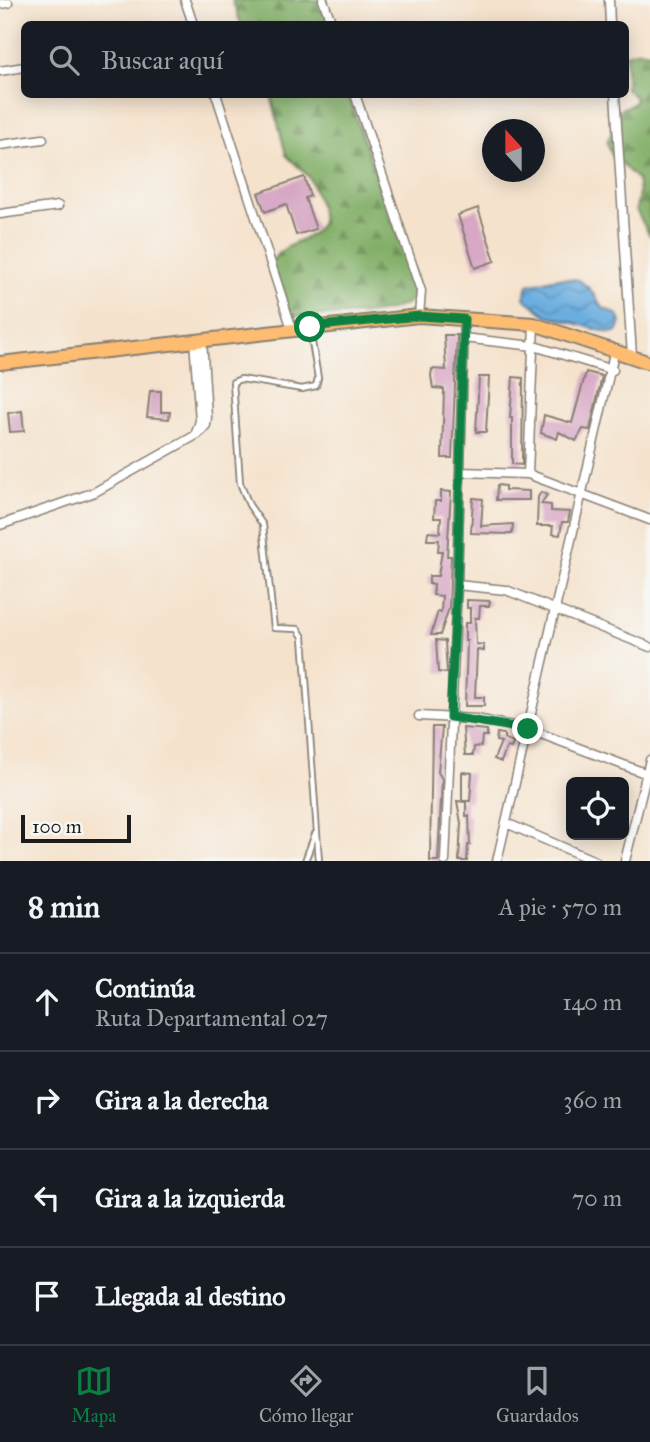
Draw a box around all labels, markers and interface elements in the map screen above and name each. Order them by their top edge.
search box [21,21,629,98]
icon: search [45,41,83,79]
text: Buscar aquí [101,44,223,76]
north arrow [482,119,545,182]
route start [294,311,325,342]
route end [512,713,543,744]
map controls [566,777,629,840]
button: locate [566,777,629,840]
scale bar [21,812,131,844]
text: 100 m [32,815,82,838]
text: 8 min [28,889,100,925]
text: A pie · 570 m [499,893,622,921]
text: Continúa [95,972,195,1004]
icon: ahead [28,983,66,1021]
text: 140 m [562,988,622,1016]
text: Ruta Departamental 027 [95,1004,328,1032]
icon: right [28,1081,66,1119]
text: Gira a la derecha [95,1084,268,1116]
text: 360 m [563,1086,622,1114]
icon: left [28,1179,66,1217]
text: Gira a la izquierda [95,1182,285,1214]
text: 70 m [572,1184,622,1212]
icon: arrive [28,1277,66,1315]
text: Llegada al destino [95,1280,286,1312]
tab: Mapa [71,1362,116,1427]
tab: Cómo llegar [259,1362,353,1427]
tab: Guardados [496,1362,579,1427]

